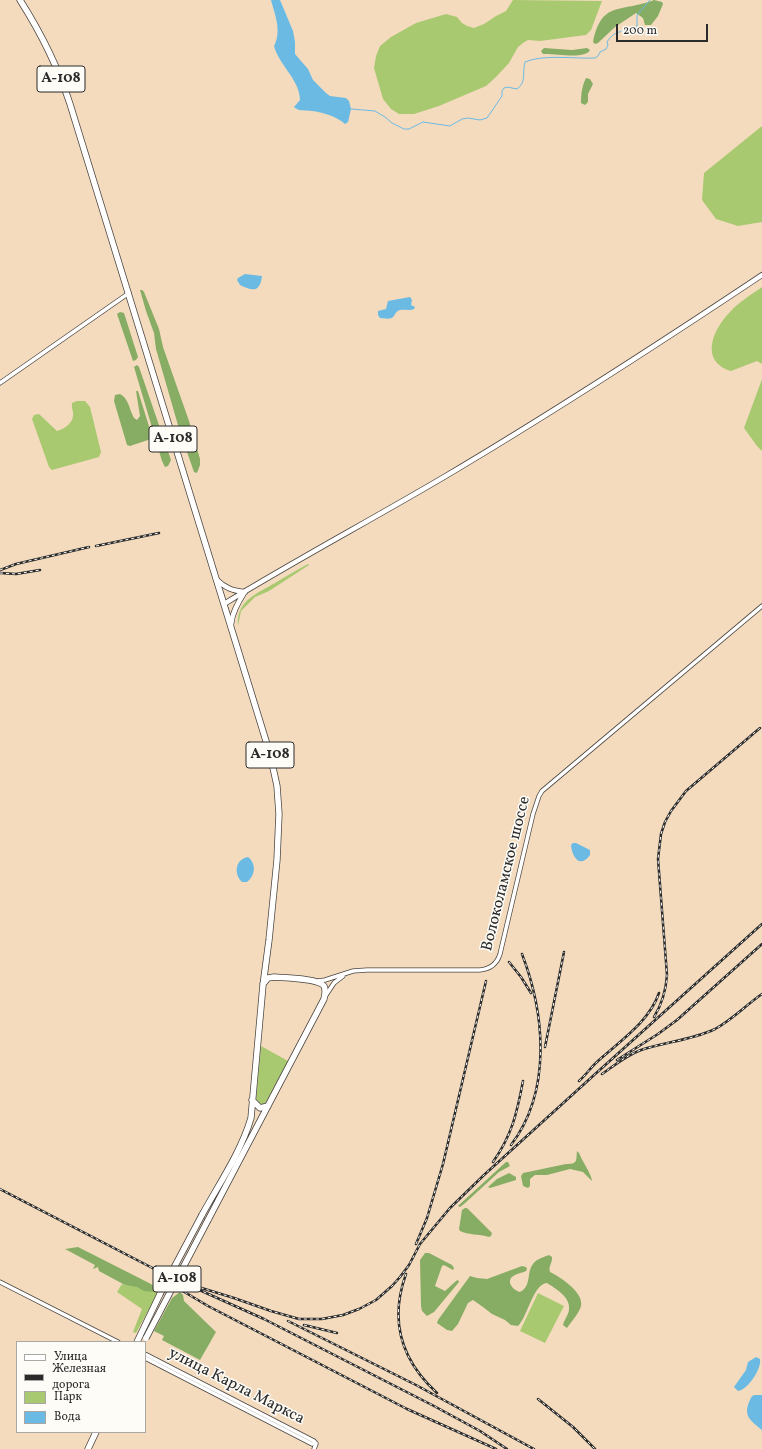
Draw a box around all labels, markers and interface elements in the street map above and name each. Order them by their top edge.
scale bar [618,16,710,42]
text: 200 m [623,23,657,39]
road number: А-108 [37,66,85,92]
road number: А-108 [149,426,197,452]
road number: А-108 [246,742,294,768]
street label: Волоколамское шоссе [478,795,536,953]
road number: А-108 [153,1266,201,1292]
legend [16,1341,146,1433]
street label: улица Карла Маркса [165,1344,307,1430]
text: Улица [54,1349,87,1365]
text: Железная дорога [52,1361,106,1393]
text: Парк [54,1389,82,1405]
text: Вода [54,1409,81,1425]

